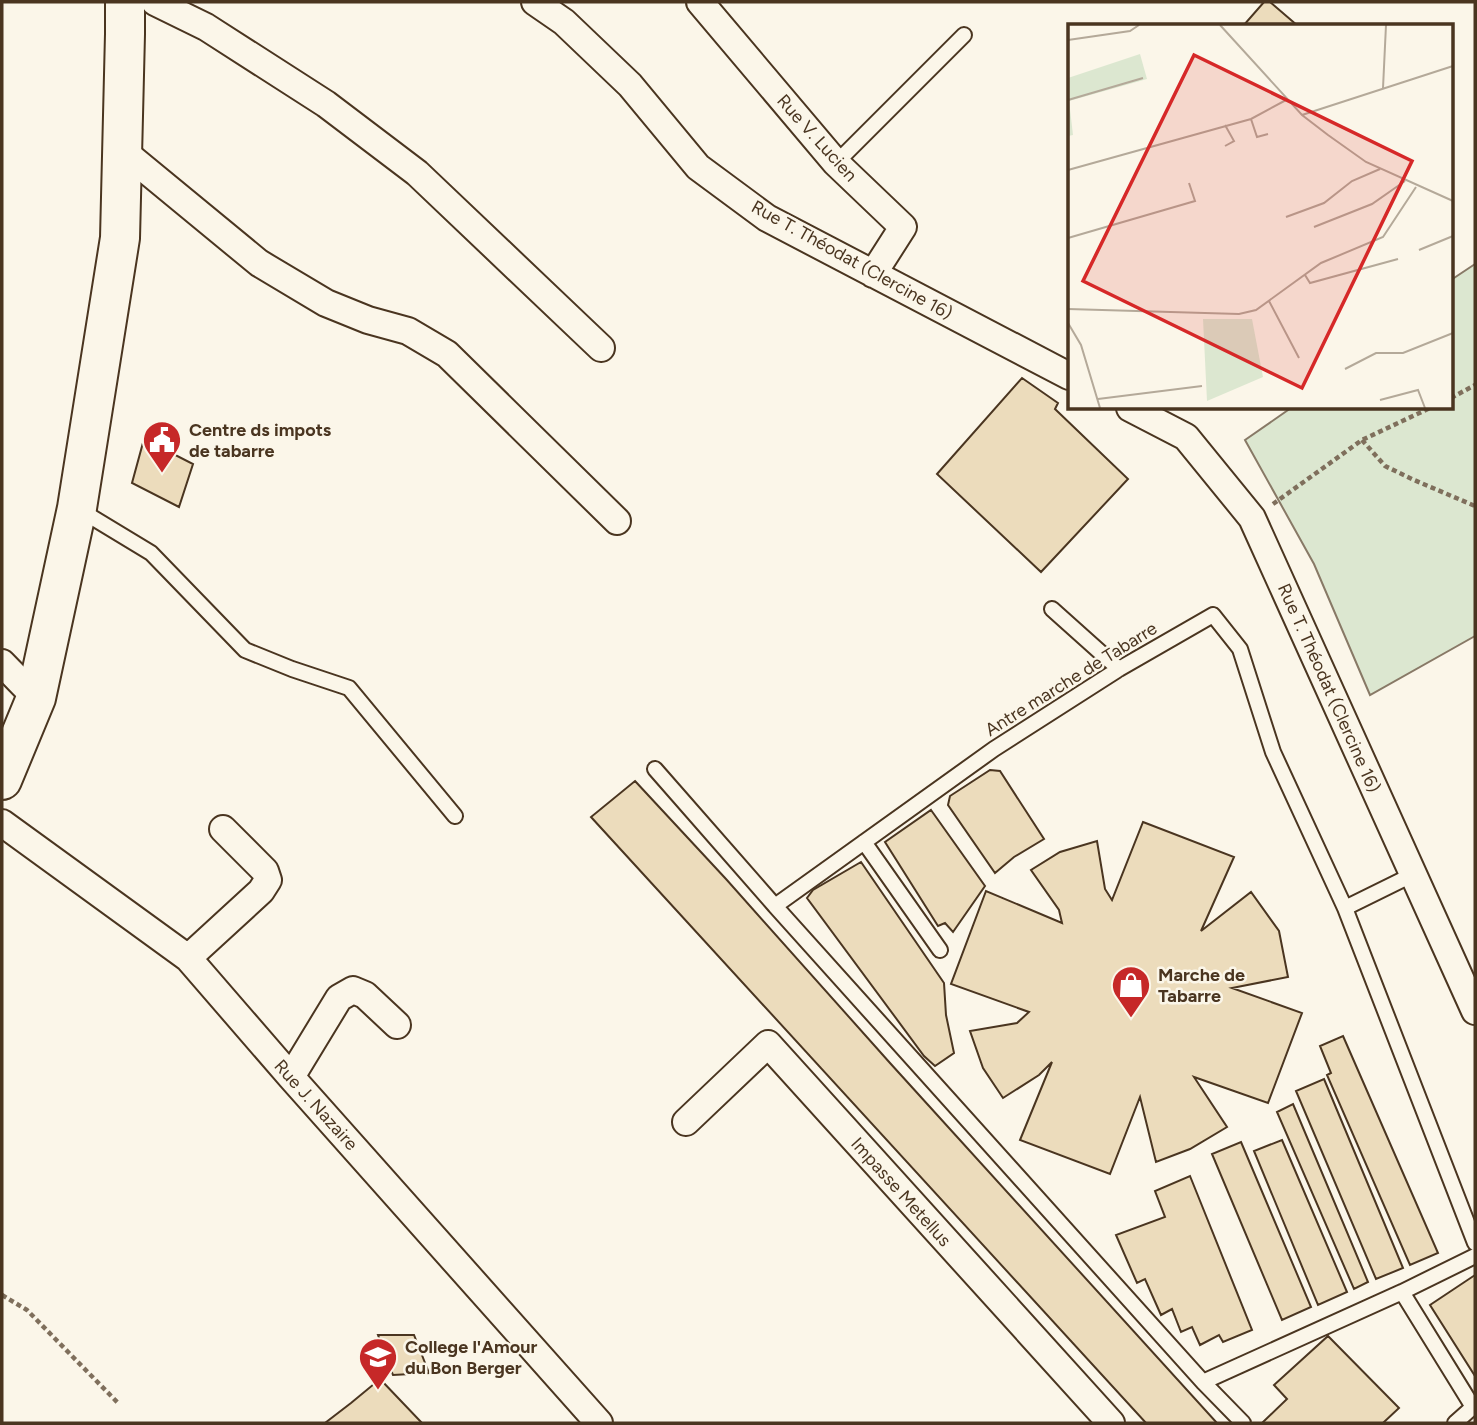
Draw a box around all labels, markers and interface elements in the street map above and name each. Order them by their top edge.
inset map [1068,24,1452,410]
street label: Rue V. Lucien [772,90,862,186]
street label: Rue T. Théodat (Clercine 16) [748,196,956,324]
public building icon: Centre ds impots de tabarre [141,419,183,474]
place label: Centre ds impots de tabarre [189,419,332,462]
street label: Rue T. Théodat (Clercine 16) [1273,580,1385,796]
street label: Antre marche de Tabarre [981,617,1161,741]
shop icon: Marche de Tabarre [1110,964,1152,1019]
place label: Marche de Tabarre [1158,964,1245,1007]
street label: Rue J. Nazaire [270,1055,363,1155]
street label: Impasse Metellus [846,1133,956,1251]
school or university icon: College l'Amour du Bon Berger [357,1336,399,1391]
place label: College l'Amour du Bon Berger [405,1336,537,1379]

